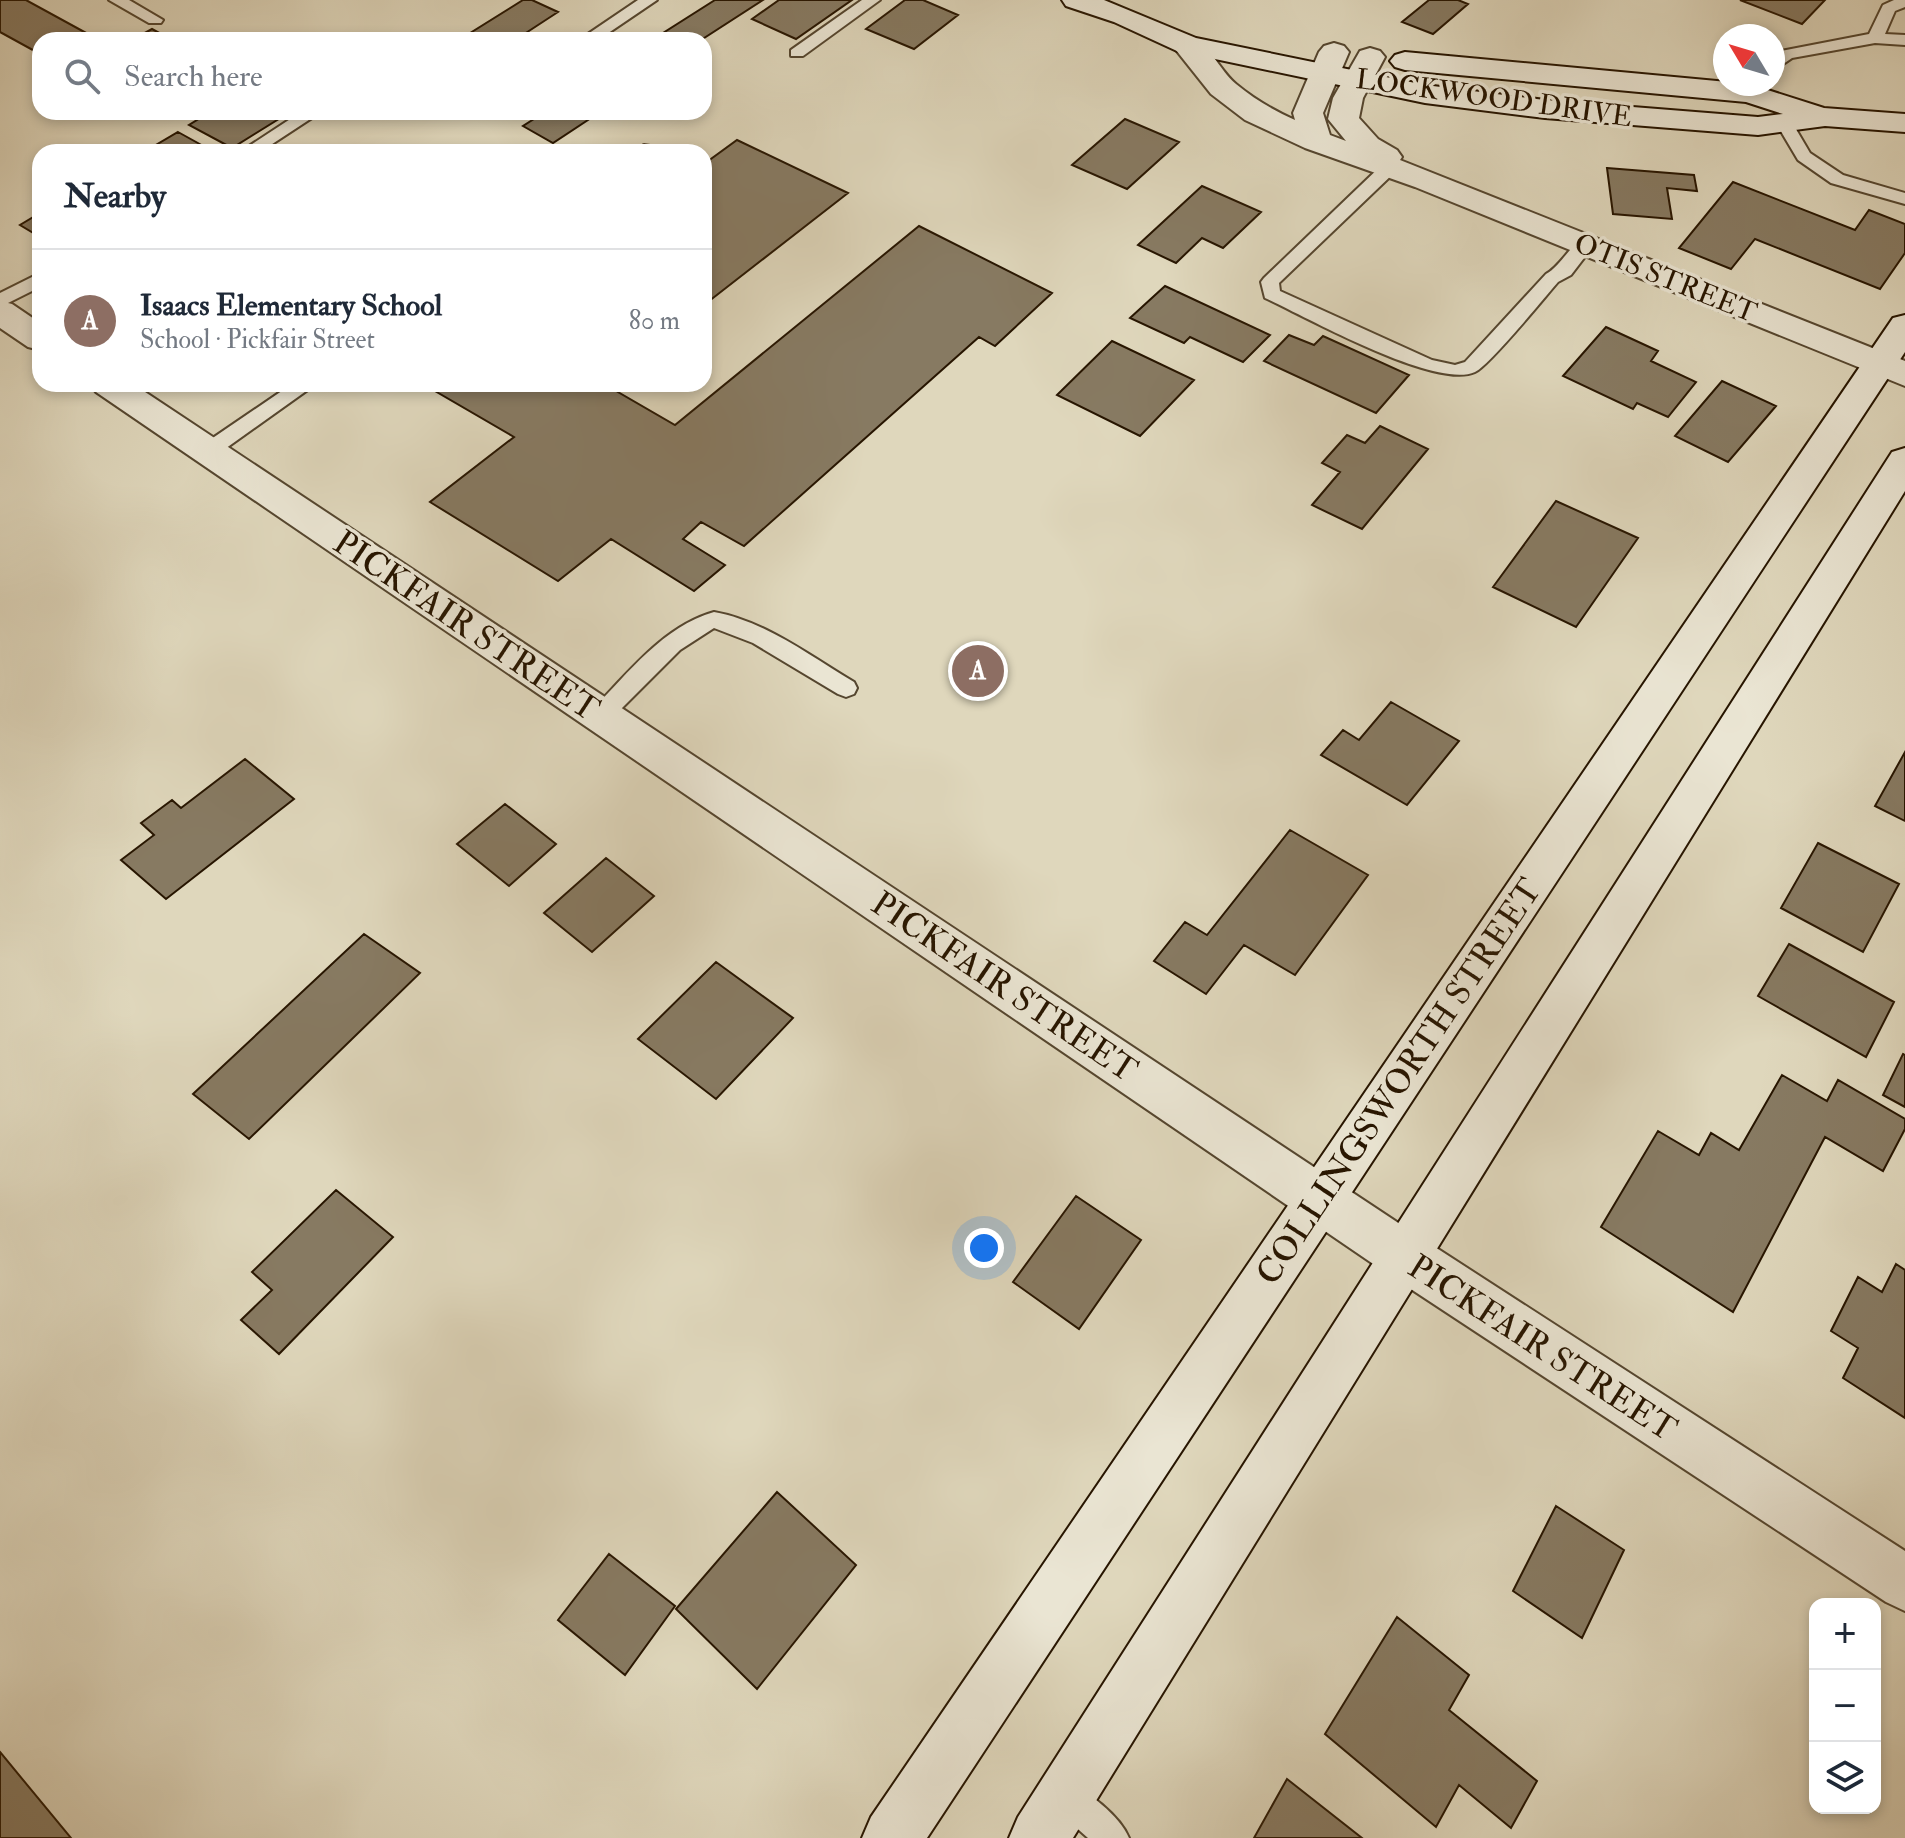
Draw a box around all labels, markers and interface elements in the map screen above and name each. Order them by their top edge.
north arrow [1713,24,1785,96]
search box [32,32,712,120]
icon: search [60,54,104,98]
text: Search here [124,58,263,95]
street label: LOCKWOOD DRIVE [1354,62,1634,135]
text: Nearby [64,175,166,218]
street label: OTIS STREET [1569,226,1762,331]
text: Isaacs Elementary School [140,287,442,324]
text: A [82,305,98,337]
text: 80 m [629,305,680,337]
text: School · Pickfair Street [140,324,375,356]
street label: PICKFAIR STREET [325,521,607,731]
pin: A [952,641,1004,701]
street label: COLLINGSWORTH STREET [1247,871,1551,1293]
street label: PICKFAIR STREET [863,882,1145,1092]
your location [964,1228,1004,1268]
street label: PICKFAIR STREET [1400,1245,1685,1451]
map controls [1809,1598,1881,1814]
button: + [1809,1598,1881,1670]
button: − [1809,1670,1881,1742]
button: layers [1809,1742,1881,1814]

